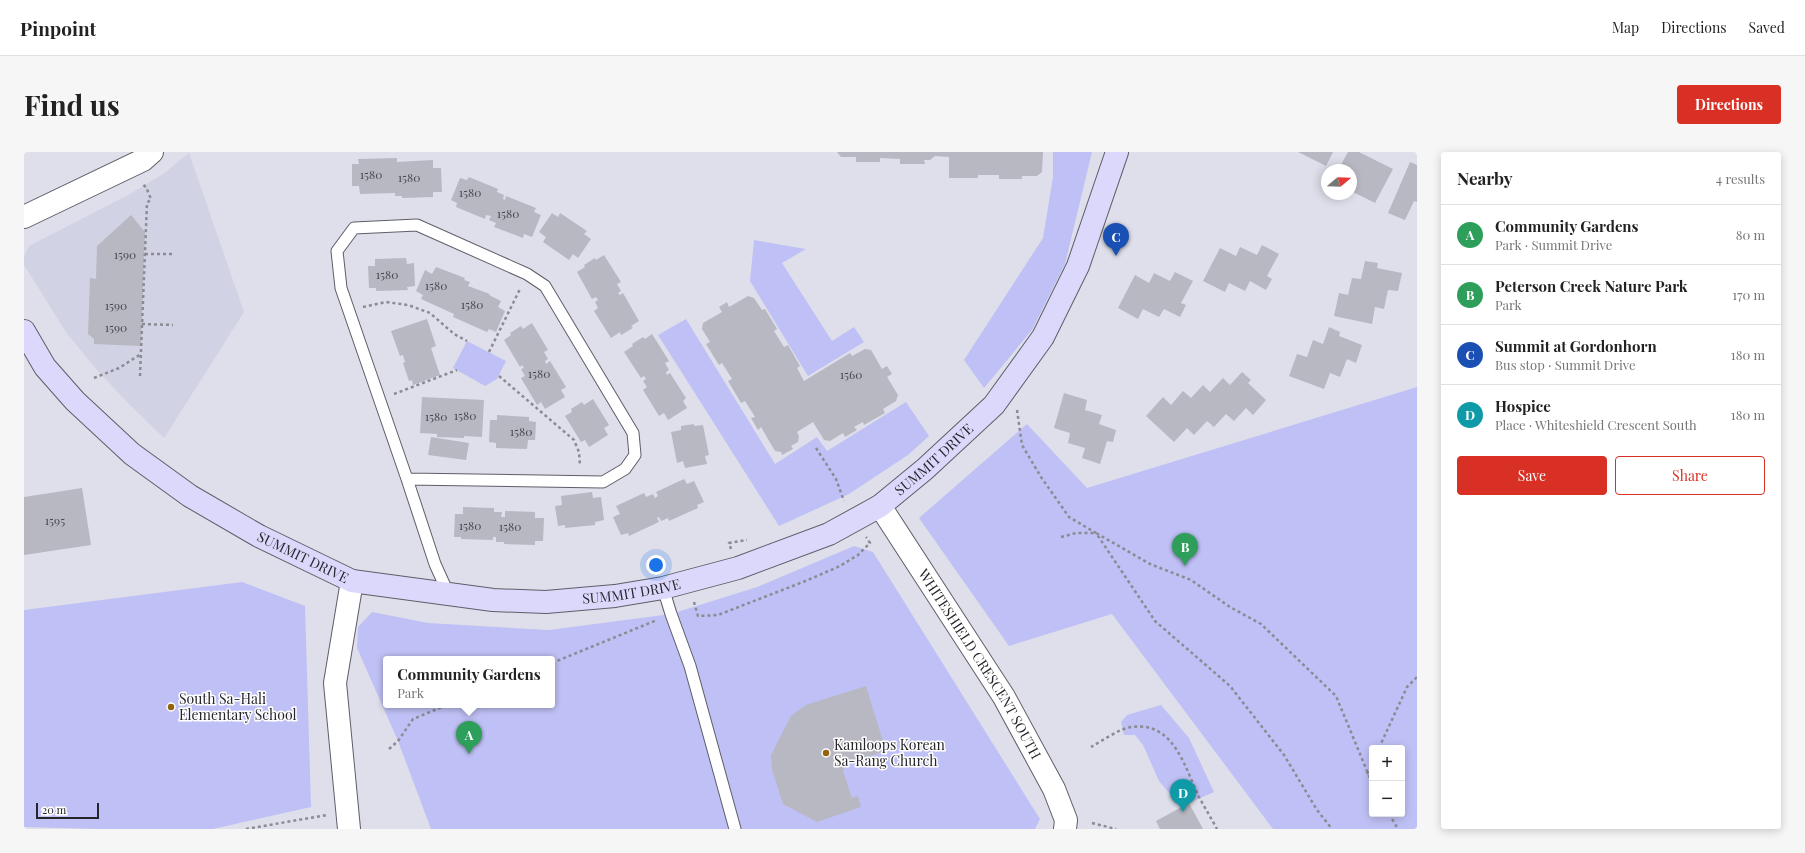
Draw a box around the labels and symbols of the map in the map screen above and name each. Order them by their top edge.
north arrow [1321,164,1357,200]
house number: 1580 [360,166,382,182]
house number: 1580 [398,169,420,185]
house number: 1580 [459,184,481,200]
house number: 1580 [497,205,519,221]
pin: C [1103,223,1129,256]
house number: 1590 [114,246,136,262]
house number: 1580 [376,266,398,282]
house number: 1580 [425,277,447,293]
house number: 1580 [461,296,483,312]
house number: 1590 [105,297,127,313]
house number: 1590 [105,319,127,335]
house number: 1580 [528,365,550,381]
house number: 1560 [840,366,862,382]
house number: 1580 [454,407,476,423]
house number: 1580 [425,408,447,424]
street label: SUMMIT DRIVE [890,419,977,499]
house number: 1580 [510,423,532,439]
house number: 1595 [45,512,65,528]
house number: 1580 [459,517,481,533]
house number: 1580 [499,518,521,534]
street label: SUMMIT DRIVE [254,527,352,587]
pin: B [1172,533,1198,566]
your location [646,555,666,575]
street label: WHITESHIELD CRESCENT SOUTH [914,564,1046,763]
street label: SUMMIT DRIVE [581,574,683,608]
place label: South Sa-Hali Elementary School [179,689,297,724]
marker: South Sa-Hali Elementary School [166,702,176,712]
pin: A [456,721,482,754]
place label: Kamloops Korean Sa-Rang Church [834,735,946,770]
marker: Kamloops Korean Sa-Rang Church [821,748,831,758]
pin: D [1170,779,1196,812]
scale bar [36,801,99,820]

